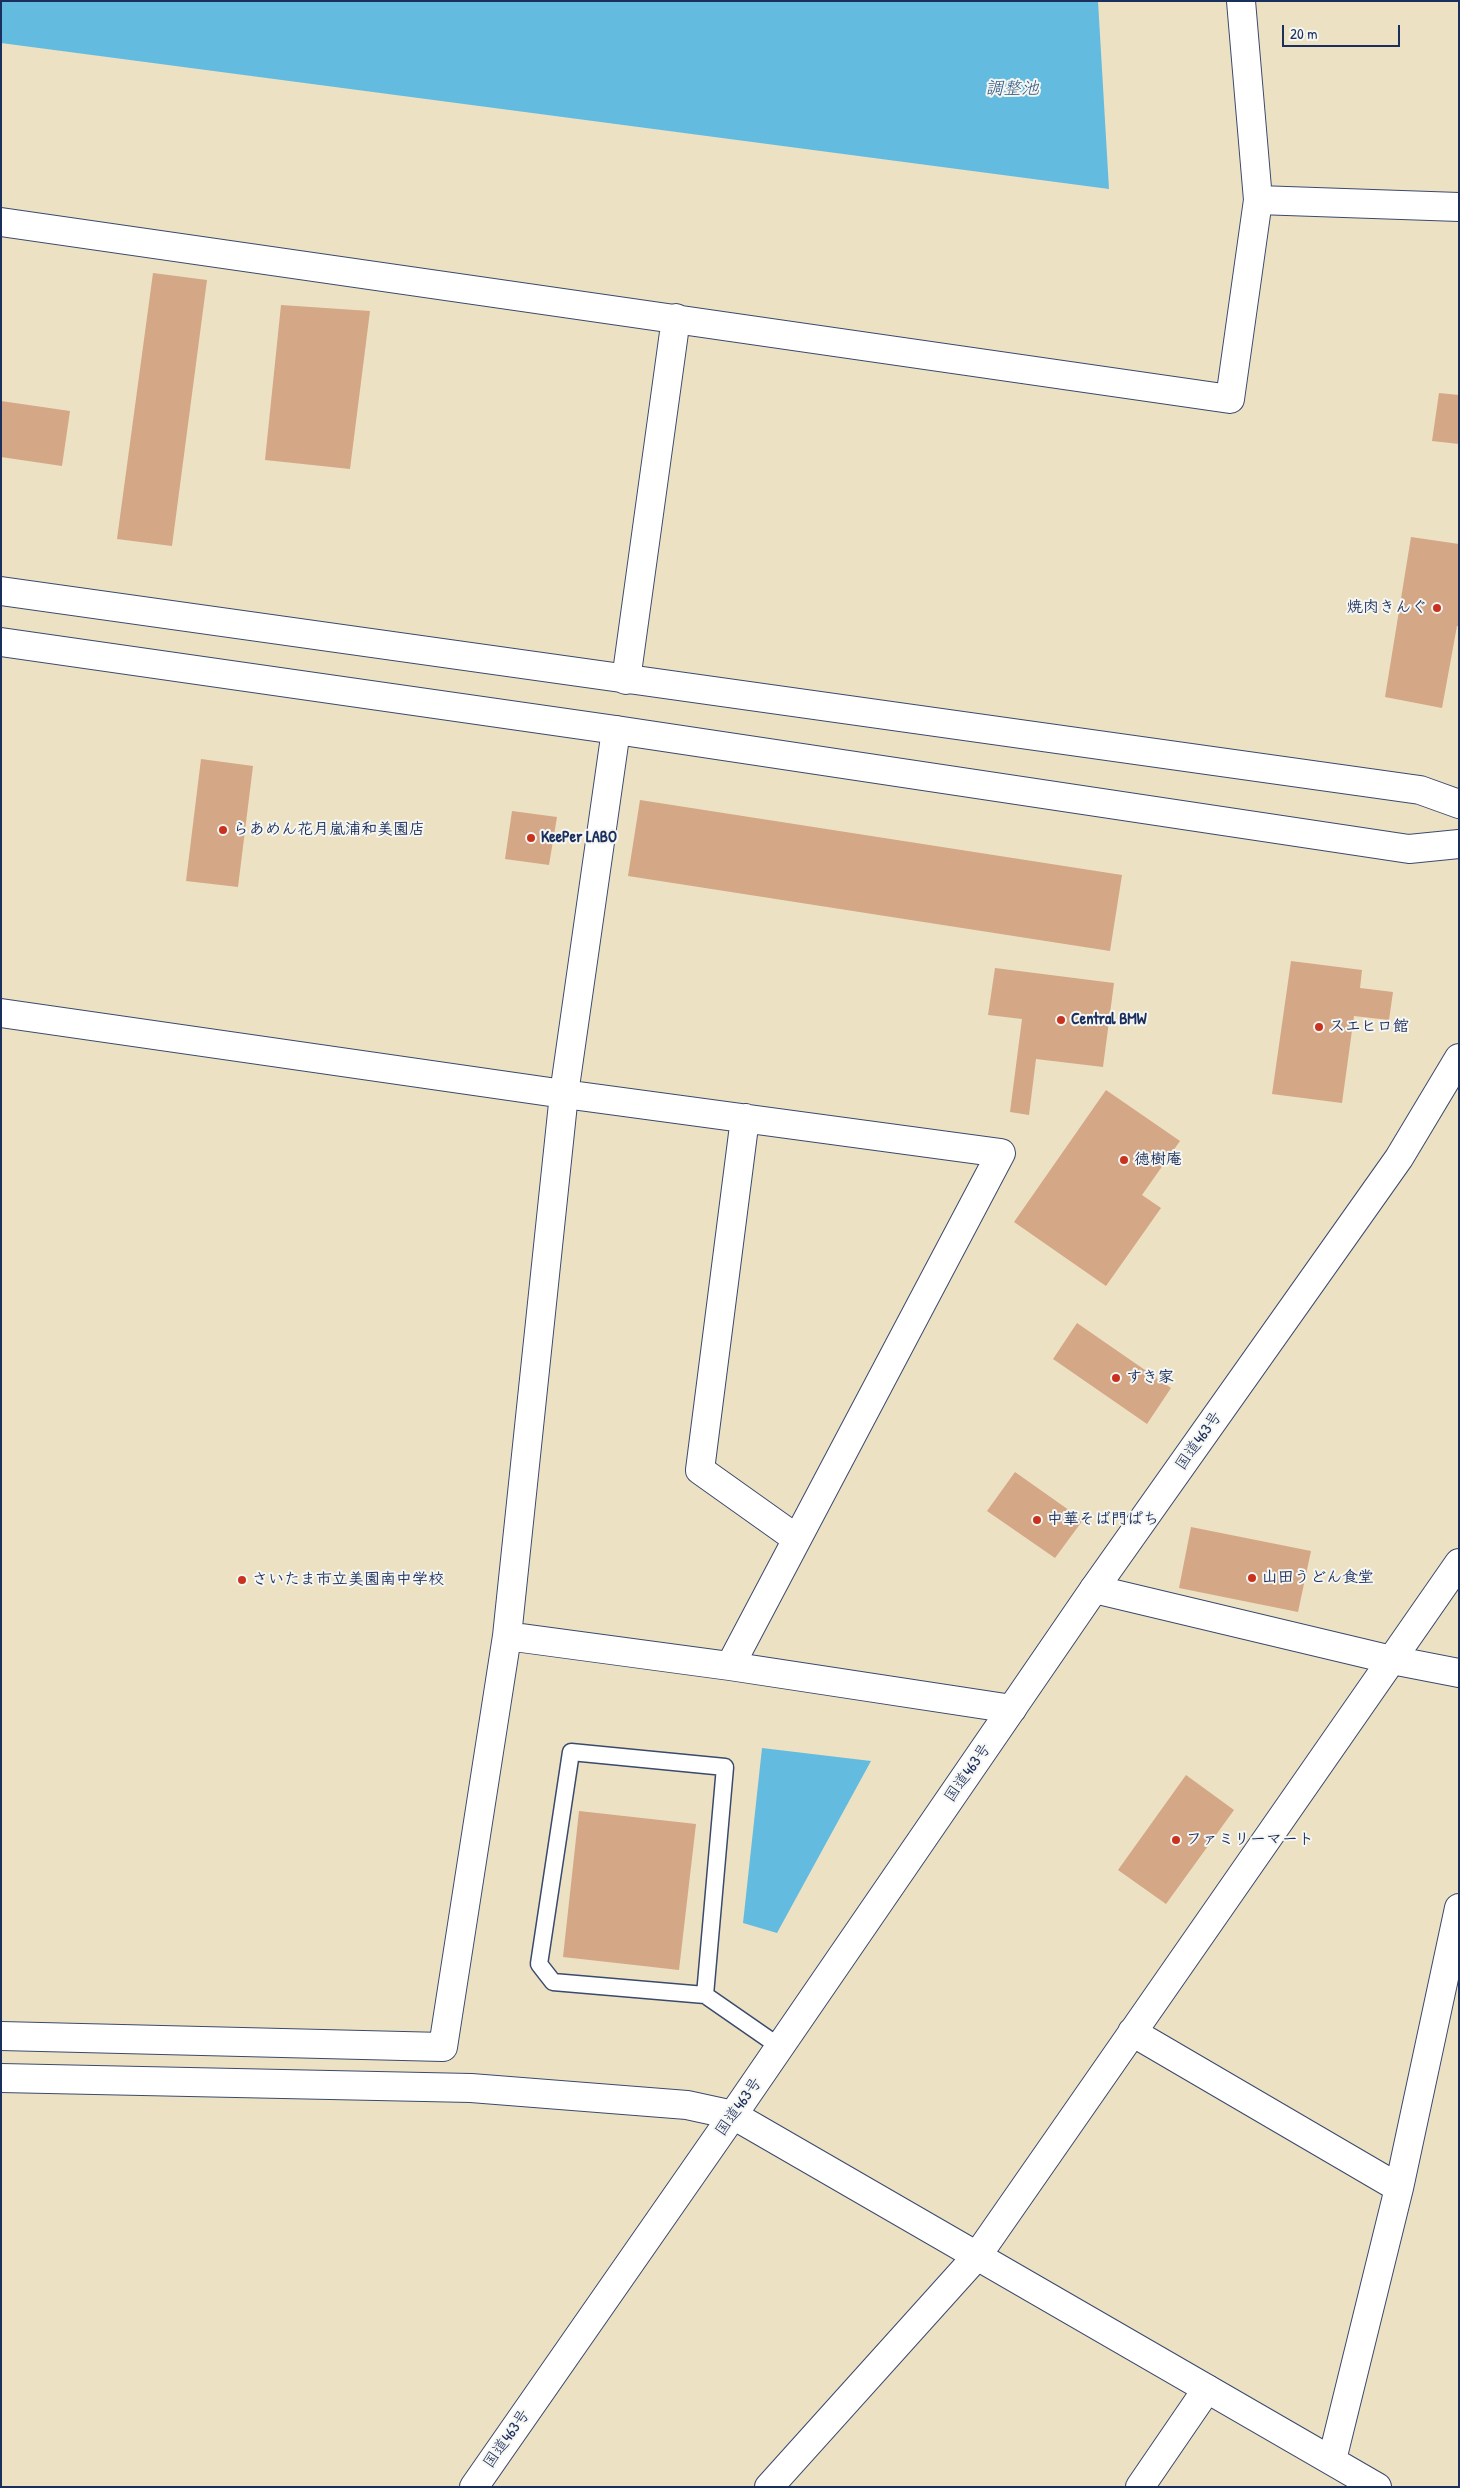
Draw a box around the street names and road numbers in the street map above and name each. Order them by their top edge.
street label: 国道463号 [1172,1408,1226,1474]
street label: 国道463号 [941,1740,995,1806]
street label: 国道463号 [712,2074,766,2140]
street label: 国道463号 [480,2406,534,2472]

